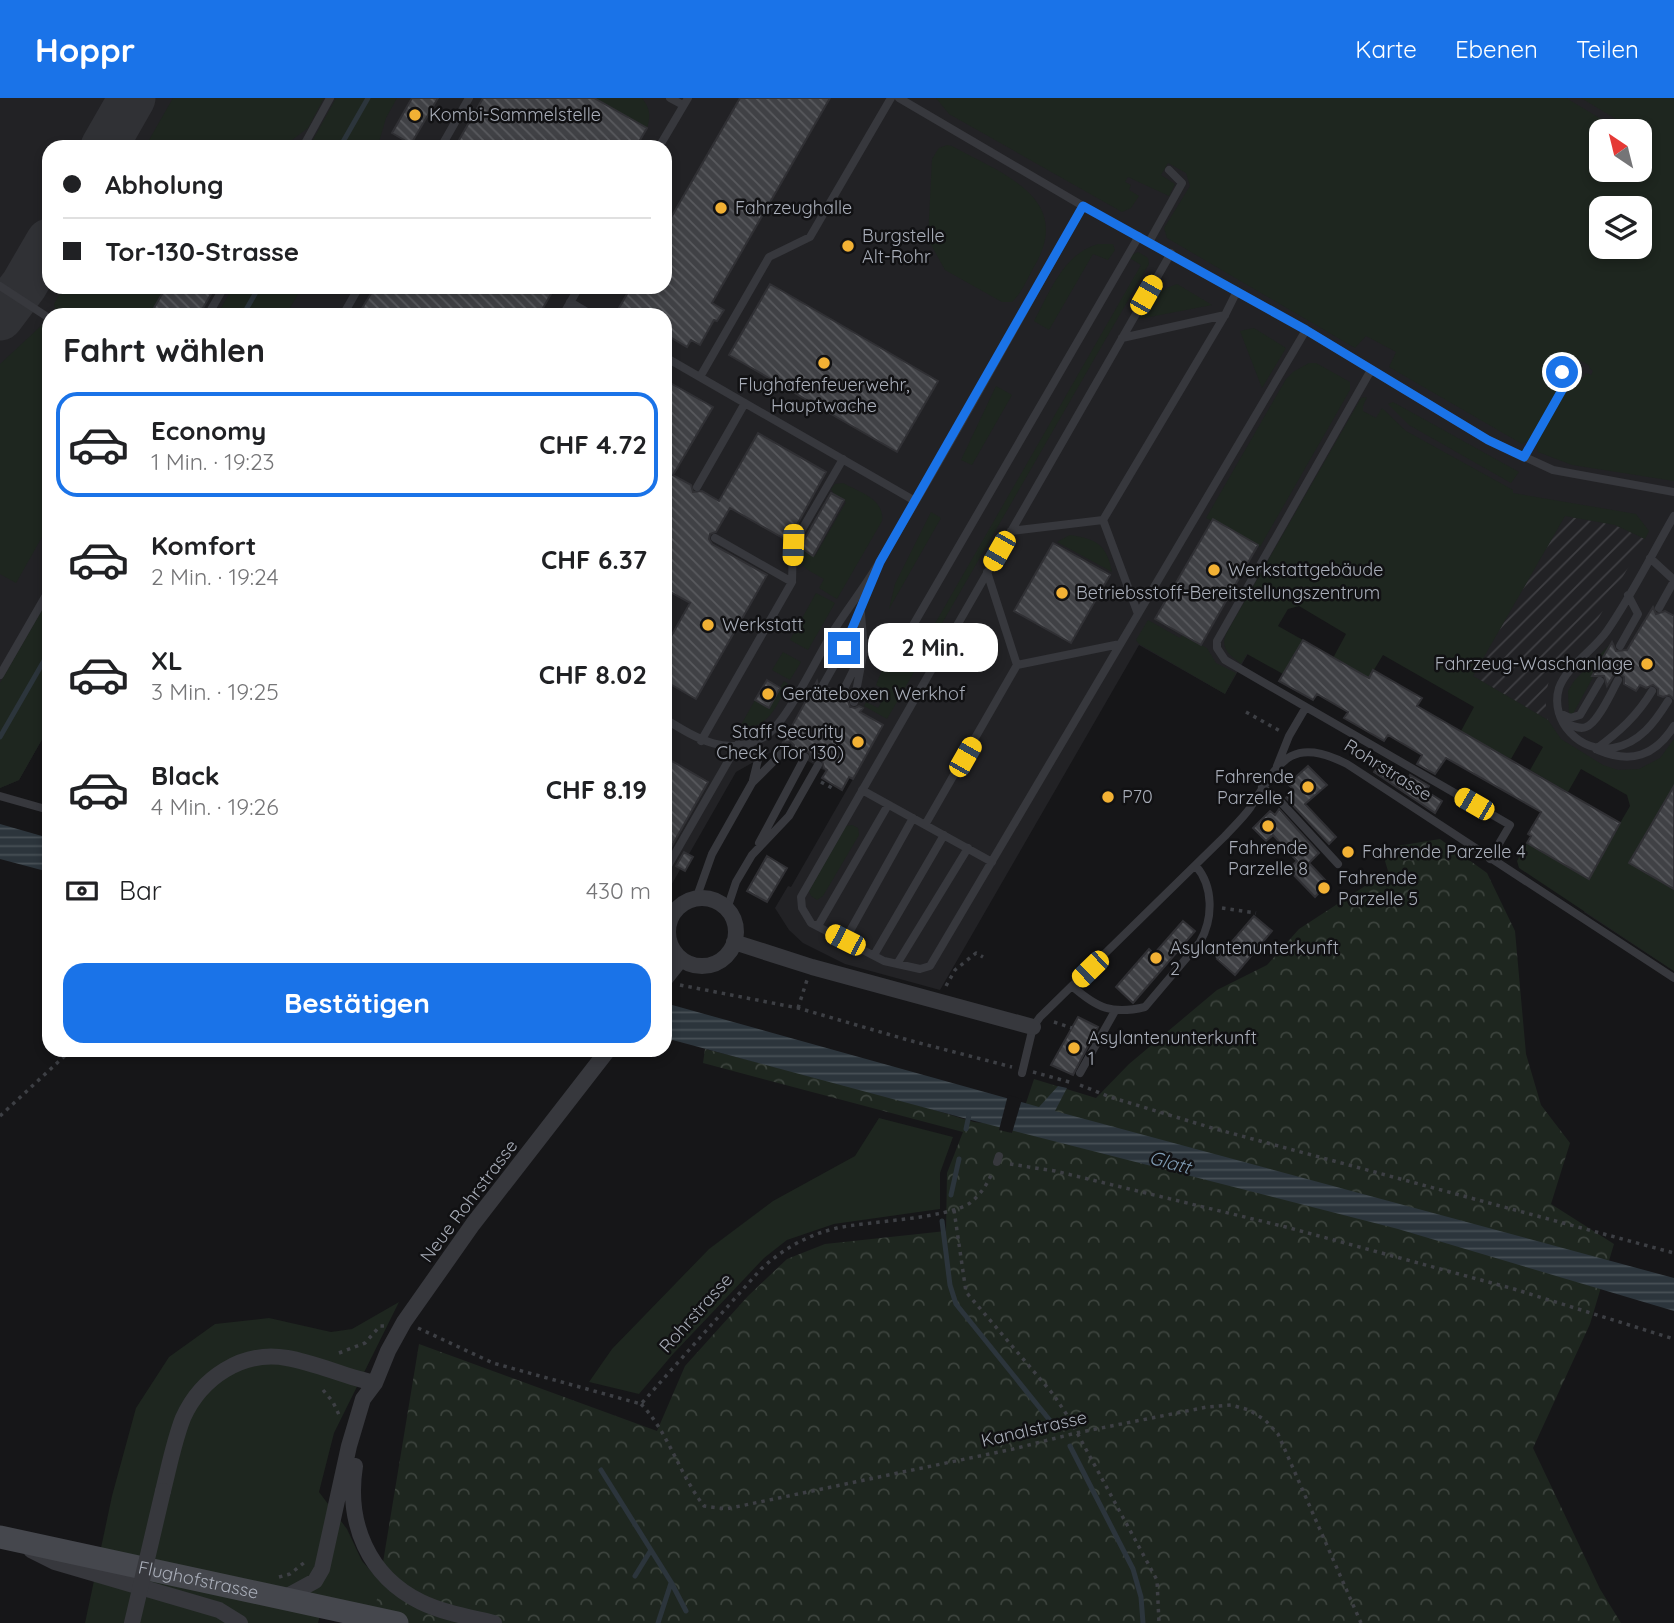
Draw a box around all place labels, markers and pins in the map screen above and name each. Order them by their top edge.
place label: Kombi-Sammelstelle [429,103,601,126]
marker: Kombi-Sammelstelle [407,107,423,123]
place label: Fahrzeughalle [735,196,852,219]
marker: Fahrzeughalle [713,200,729,216]
place label: Burgstelle Alt-Rohr [862,224,945,268]
marker: Burgstelle Alt-Rohr [840,238,856,254]
marker: Flughafenfeuerwehr, Hauptwache [816,355,832,371]
place label: Flughafenfeuerwehr, Hauptwache [738,373,910,417]
place label: Werkstattgebäude [1228,558,1383,581]
marker: Werkstattgebäude [1206,562,1222,578]
place label: Betriebsstoff-Bereitstellungszentrum [1076,581,1380,604]
marker: Betriebsstoff-Bereitstellungszentrum [1054,585,1070,601]
place label: Werkstatt [722,613,803,636]
marker: Werkstatt [700,617,716,633]
place label: Fahrzeug-Waschanlage [1435,652,1633,675]
marker: Fahrzeug-Waschanlage [1639,656,1655,672]
place label: Geräteboxen Werkhof [782,682,966,705]
marker: Geräteboxen Werkhof [760,686,776,702]
place label: Staff Security Check (Tor 130) [716,720,844,764]
marker: Staff Security Check (Tor 130) [850,734,866,750]
place label: Fahrende Parzelle 1 [1215,765,1294,809]
marker: Fahrende Parzelle 1 [1300,779,1316,795]
place label: P70 [1122,785,1153,808]
marker: P70 [1100,789,1116,805]
marker: Fahrende Parzelle 8 [1260,818,1276,834]
place label: Fahrende Parzelle 8 [1228,836,1308,880]
place label: Fahrende Parzelle 4 [1362,840,1526,863]
marker: Fahrende Parzelle 4 [1340,844,1356,860]
place label: Fahrende Parzelle 5 [1338,866,1418,910]
marker: Fahrende Parzelle 5 [1316,880,1332,896]
place label: Asylantenunterkunft 2 [1170,936,1339,980]
marker: Asylantenunterkunft 2 [1148,950,1164,966]
place label: Asylantenunterkunft 1 [1088,1026,1257,1070]
marker: Asylantenunterkunft 1 [1066,1040,1082,1056]

